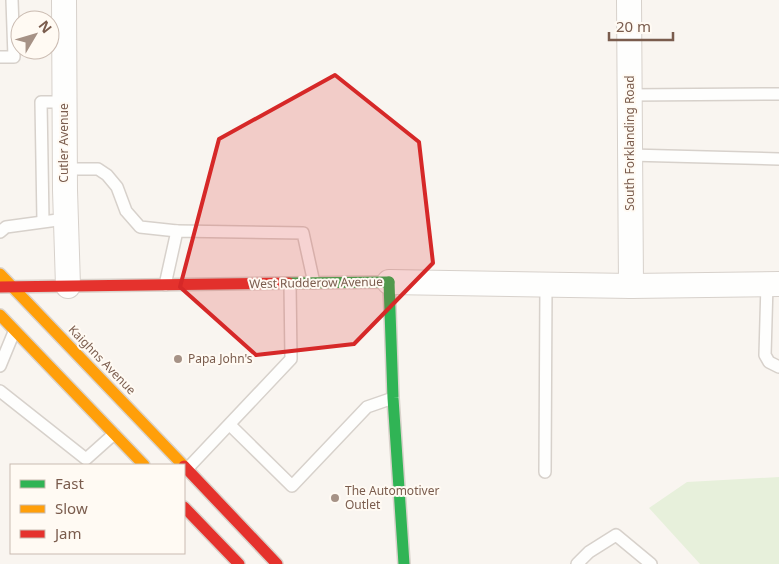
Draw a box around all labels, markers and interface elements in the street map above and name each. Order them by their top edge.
north arrow [10,10,60,60]
scale bar [609,10,673,42]
text: N [35,16,57,37]
text: 20 m [616,16,651,36]
street label: South Forklanding Road [621,75,638,211]
street label: Cutler Avenue [55,103,72,183]
street label: West Rudderow Avenue [249,273,383,292]
street label: Kaighns Avenue [65,321,140,398]
place label: Papa John's [188,350,253,367]
marker: Papa John's [172,353,184,365]
legend [10,464,185,554]
text: Fast [55,473,84,493]
place label: The Automotiver Outlet [345,482,439,513]
marker: The Automotiver Outlet [329,492,341,504]
text: Slow [55,498,88,518]
text: Jam [53,523,82,543]

